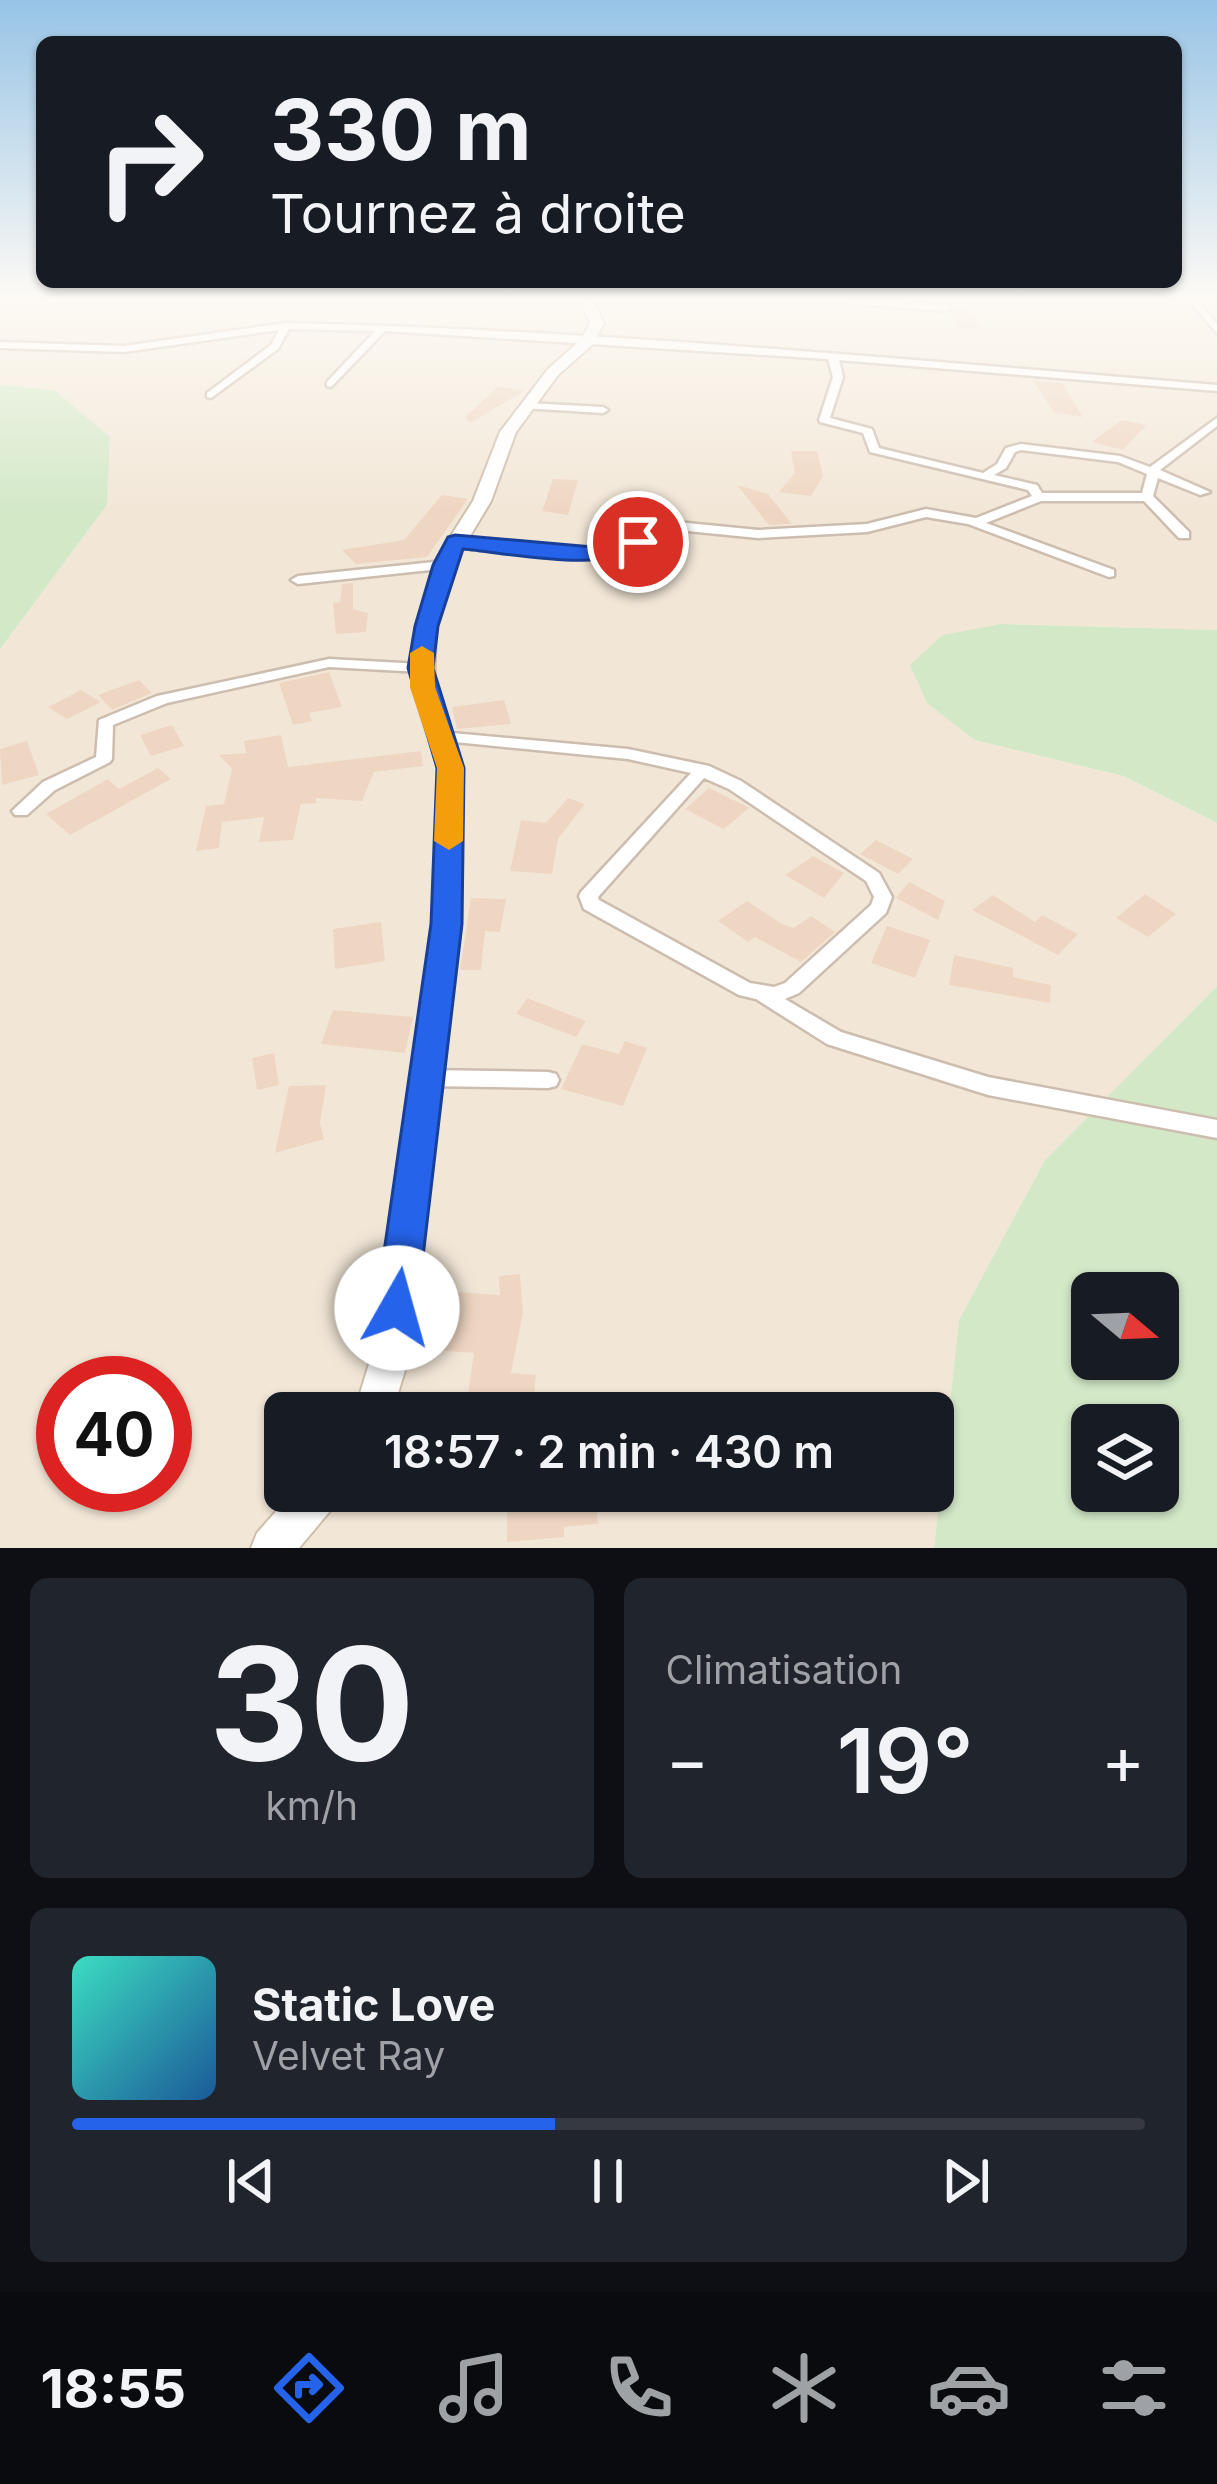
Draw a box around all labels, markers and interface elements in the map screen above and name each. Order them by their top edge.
text: 330 m [270,79,532,180]
icon: right [72,84,228,240]
text: Tournez à droite [270,181,686,246]
pin [587,491,689,593]
icon: arrive [605,509,671,575]
position arrow [334,1245,460,1371]
north arrow [1071,1272,1179,1380]
map controls [1071,1272,1179,1512]
speed limit sign: 40 [36,1356,192,1512]
button: layers [1071,1404,1179,1512]
text: 18:57 · 2 min · 430 m [384,1424,834,1479]
text: 30 [209,1609,415,1798]
text: Climatisation [666,1646,902,1693]
text: 19° [837,1706,974,1815]
text: − [666,1720,709,1800]
text: + [1101,1720,1145,1800]
text: km/h [265,1782,358,1829]
text: Static Love [252,1977,495,2032]
text: Velvet Ray [252,2032,445,2079]
icon: previous [218,2148,284,2214]
icon: pause [575,2148,641,2214]
icon: next [933,2148,999,2214]
icon: directions [267,2346,351,2430]
icon: music [432,2346,516,2430]
icon: phone [597,2346,681,2430]
icon: climate [762,2346,846,2430]
icon: car [927,2346,1011,2430]
icon: filters [1092,2346,1176,2430]
text: 18:55 [41,2356,186,2421]

